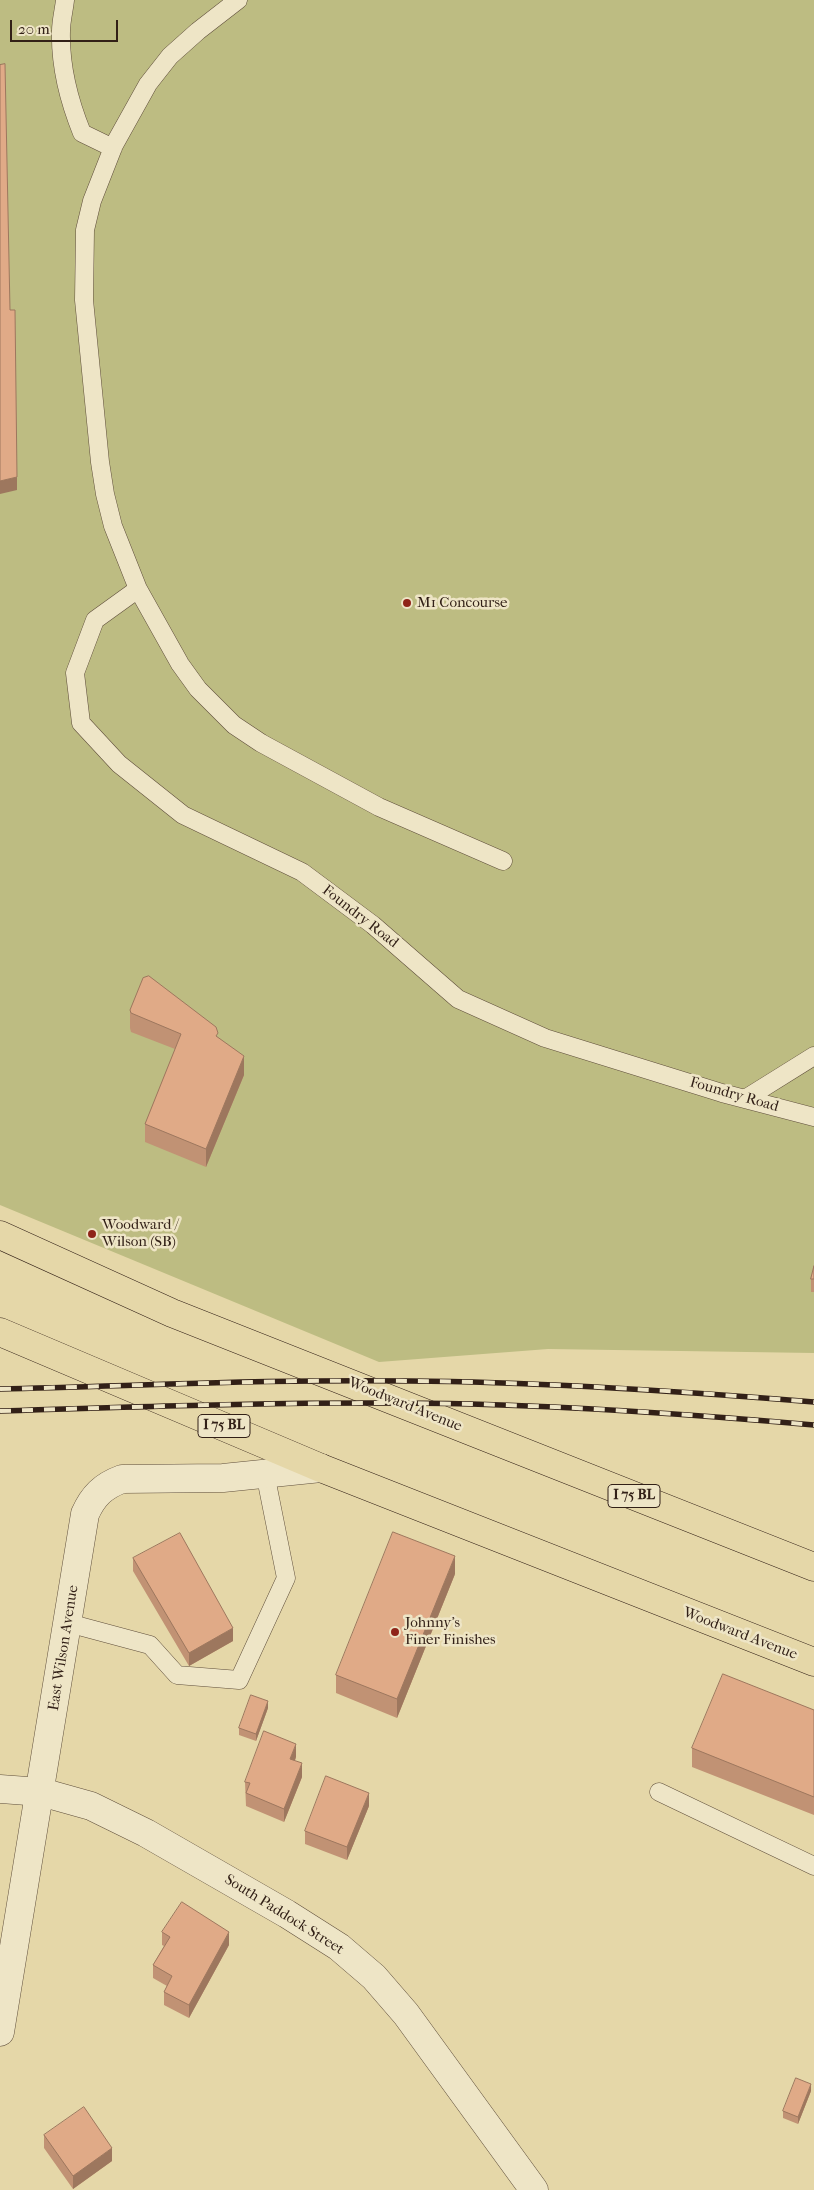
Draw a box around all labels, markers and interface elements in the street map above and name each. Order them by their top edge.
scale bar [12,10,120,42]
text: 20 m [18,20,50,38]
place label: M1 Concourse [417,594,507,612]
marker: M1 Concourse [401,597,413,609]
street label: Foundry Road [318,882,402,952]
street label: Foundry Road [687,1074,781,1116]
place label: Woodward / Wilson (SB) [102,1216,178,1251]
marker: Woodward / Wilson (SB) [86,1228,98,1240]
street label: Woodward Avenue [346,1374,464,1436]
road number: I 75 BL [198,1414,250,1438]
road number: I 75 BL [608,1484,660,1508]
street label: East Wilson Avenue [45,1584,83,1712]
street label: Woodward Avenue [680,1604,800,1664]
place label: Johnny's Finer Finishes [405,1614,496,1649]
marker: Johnny's Finer Finishes [389,1626,401,1638]
street label: South Paddock Street [221,1871,347,1959]

